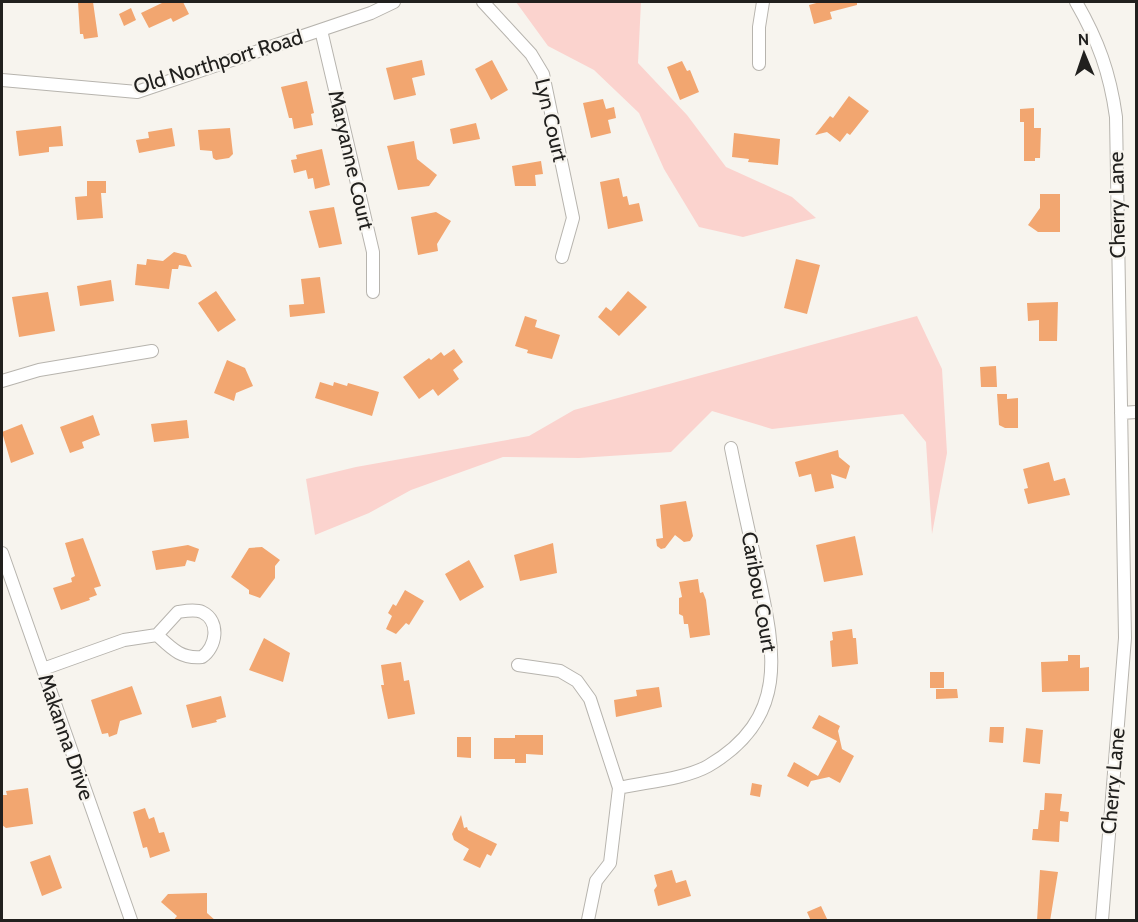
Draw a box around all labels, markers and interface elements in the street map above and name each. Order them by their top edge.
street label: Old Northport Road [130,24,305,99]
north arrow [1054,24,1114,84]
text: N [1078,30,1089,49]
street label: Lyn Court [530,76,573,164]
street label: Maryanne Court [323,88,380,232]
street label: Cherry Lane [1103,151,1130,259]
street label: Caribou Court [737,530,782,654]
street label: Makanna Drive [33,670,100,803]
street label: Cherry Lane [1095,726,1130,835]

